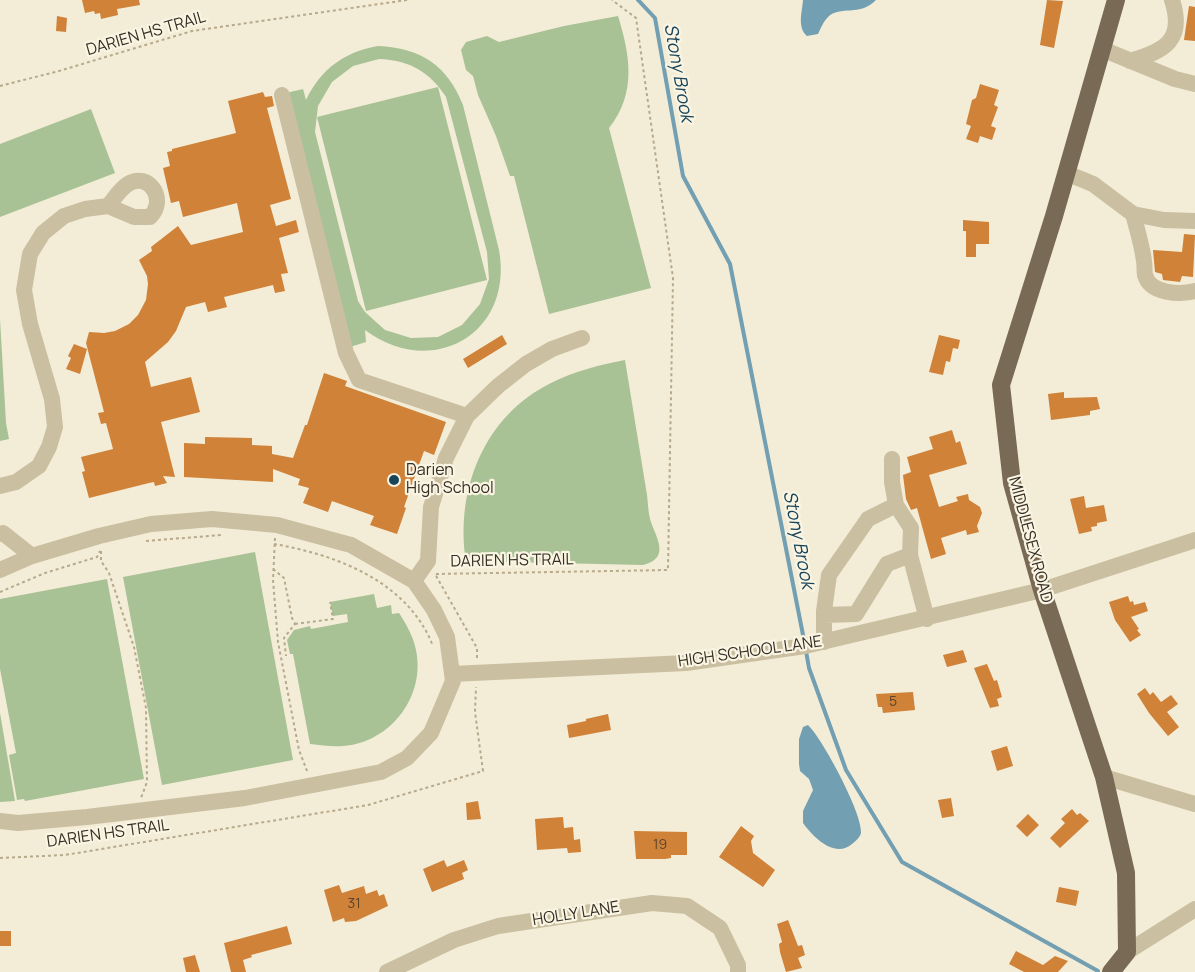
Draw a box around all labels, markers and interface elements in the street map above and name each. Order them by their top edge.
street label: DARIEN HS TRAIL [84,8,208,60]
water label: Stony Brook [659,22,697,124]
place label: Darien High School [406,461,494,499]
marker: Darien High School [387,473,401,487]
street label: MIDDLESEX ROAD [1004,475,1056,605]
water label: Stony Brook [778,489,818,591]
street label: DARIEN HS TRAIL [450,550,574,572]
street label: HIGH SCHOOL LANE [677,632,823,672]
house number: 5 [889,694,897,710]
street label: DARIEN HS TRAIL [46,816,170,852]
house number: 19 [653,837,667,853]
house number: 31 [347,896,361,912]
street label: HOLLY LANE [531,898,621,930]

